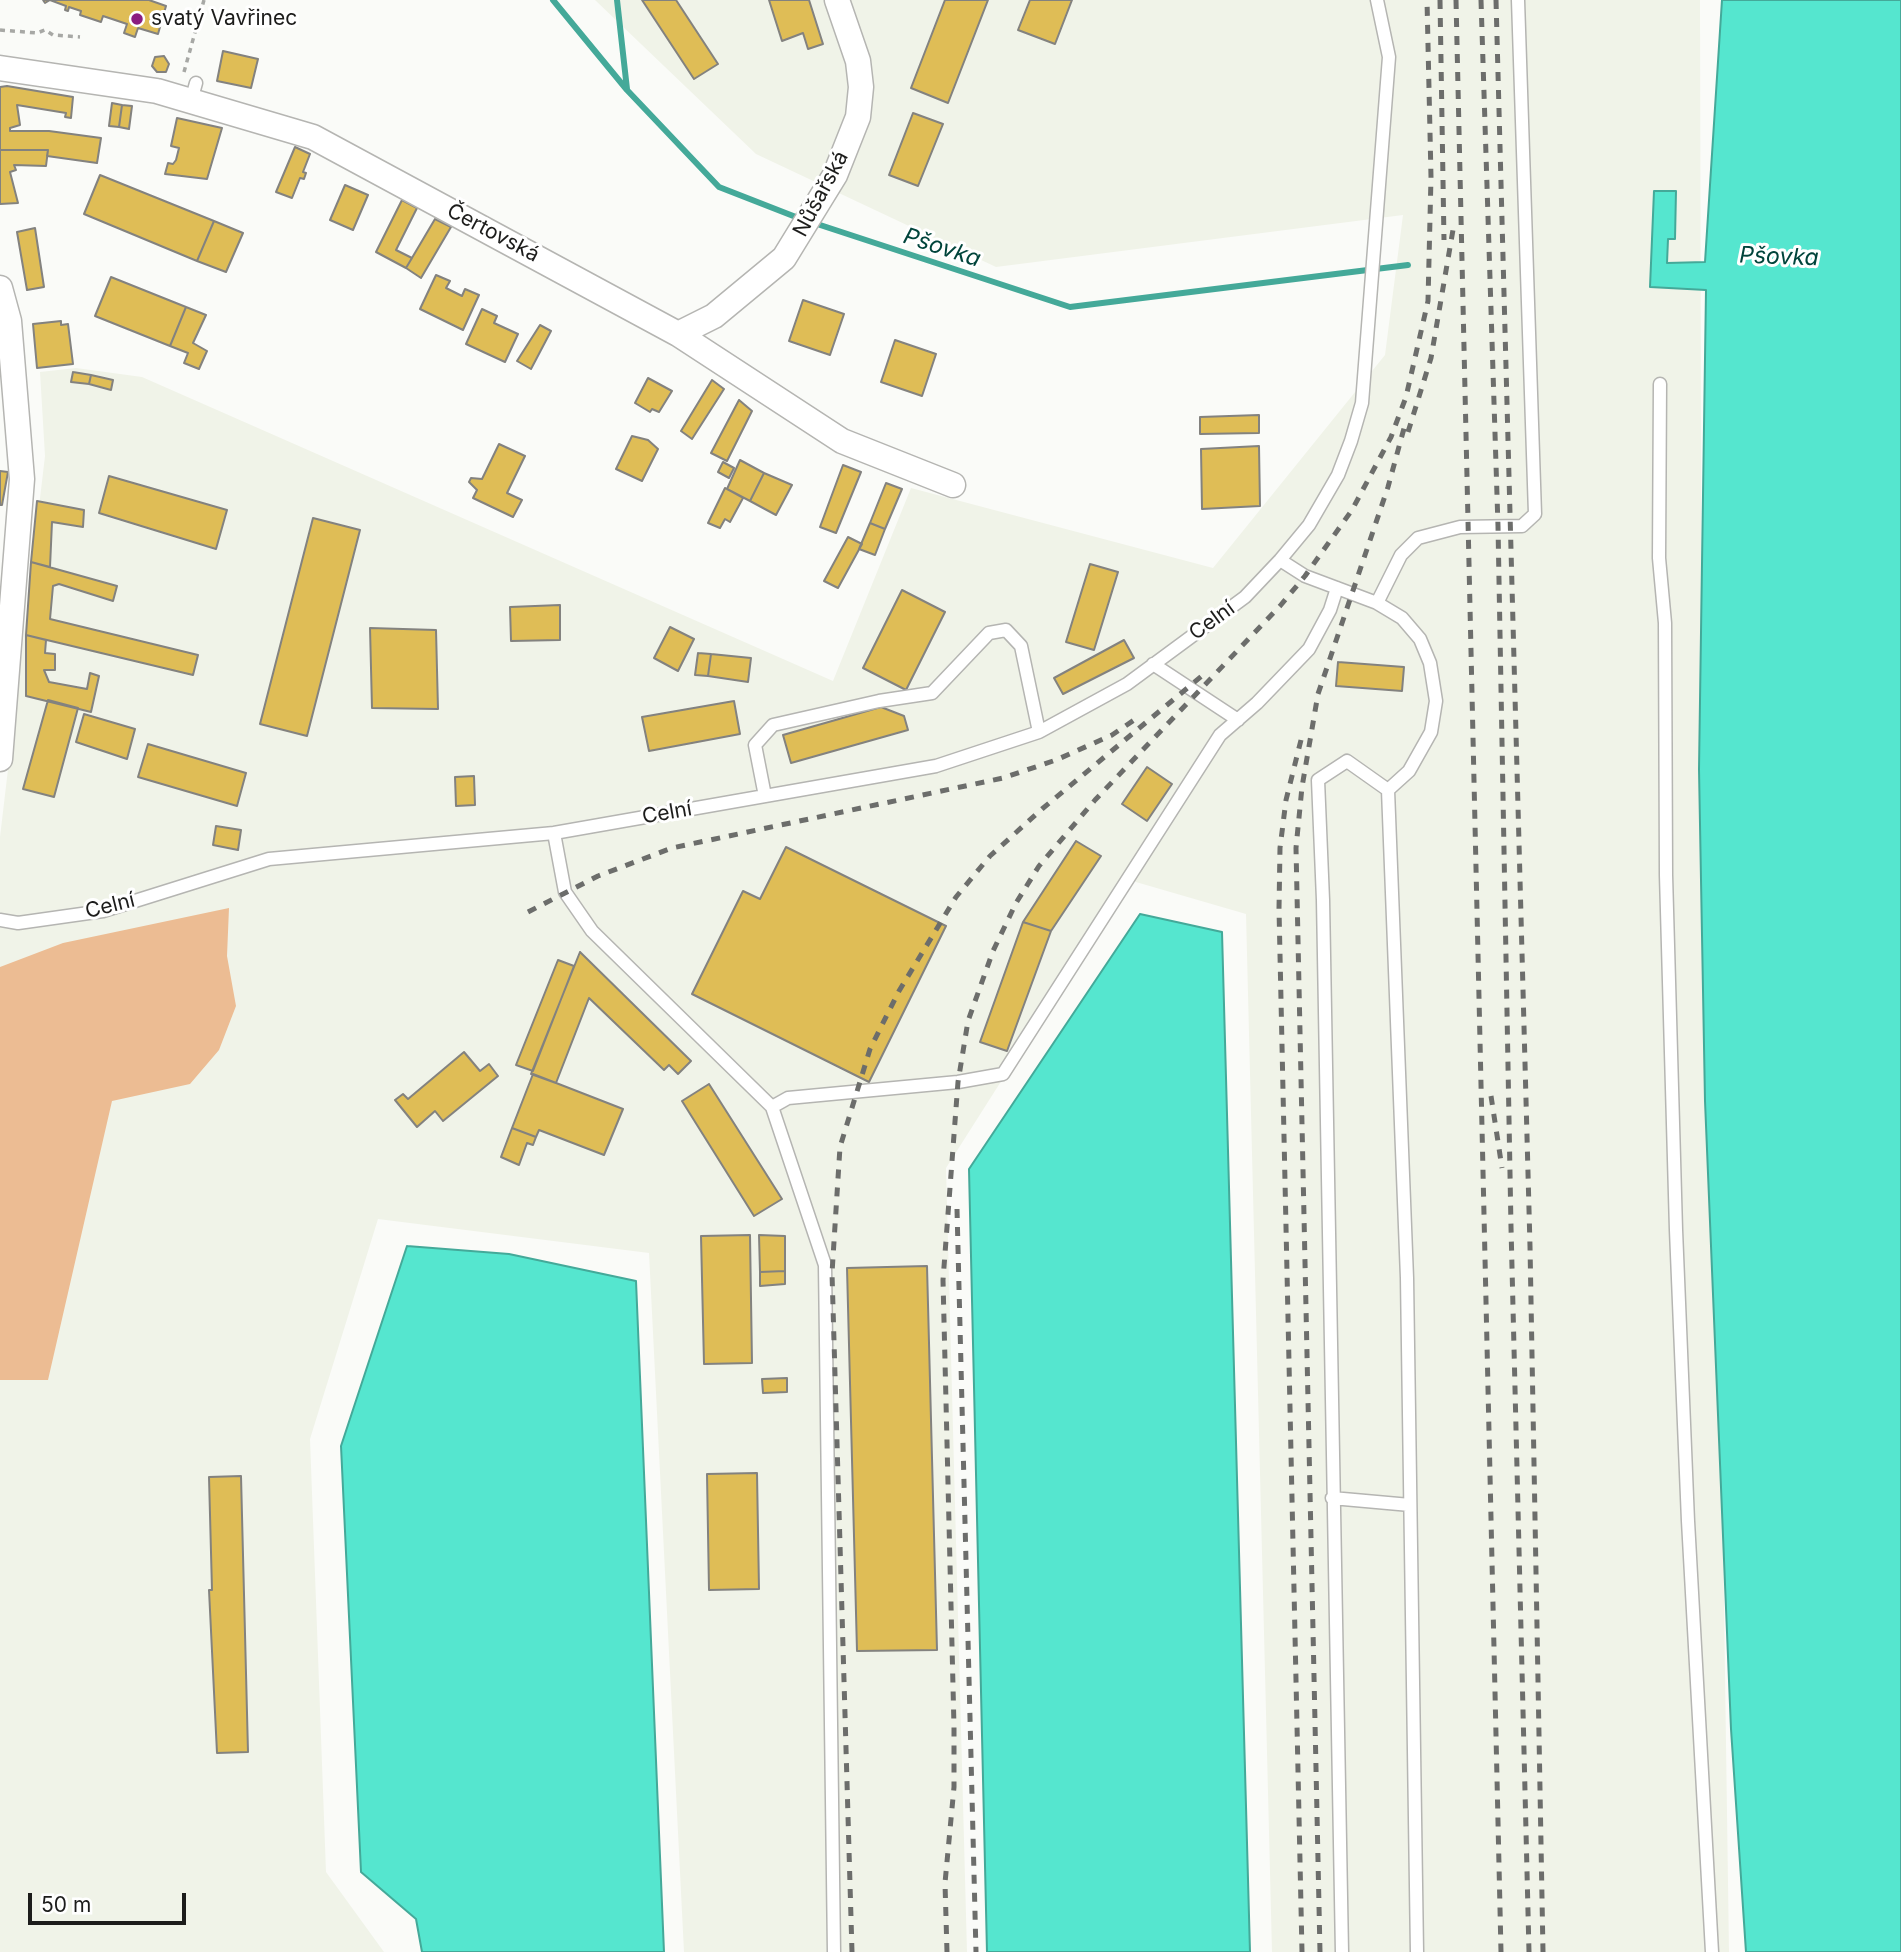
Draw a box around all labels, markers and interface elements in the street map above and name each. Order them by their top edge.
place label: svatý Vavřinec [151,6,297,32]
marker: svatý Vavřinec [129,11,145,27]
street label: Nůšařská [788,147,854,241]
street label: Čertovská [443,198,543,268]
water label: Pšovka [900,223,984,273]
water label: Pšovka [1739,242,1819,272]
street label: Celní [1184,596,1240,646]
street label: Celní [640,796,694,830]
street label: Celní [83,888,137,924]
scale bar [32,1878,189,1922]
text: 50 m [41,1892,91,1917]

